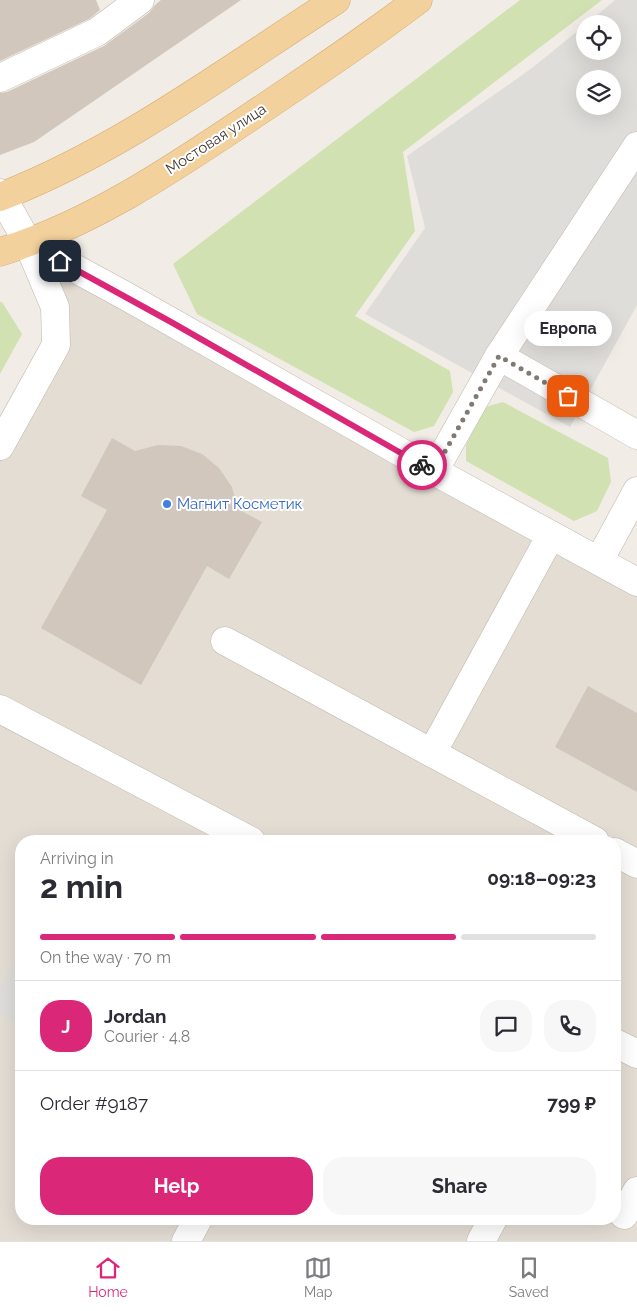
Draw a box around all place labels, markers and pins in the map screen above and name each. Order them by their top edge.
pin [39,240,81,282]
callout: Европа [524,311,612,346]
pin [547,375,589,417]
place label: Магнит Косметик [177,495,303,513]
marker: Магнит Косметик [161,498,173,510]

